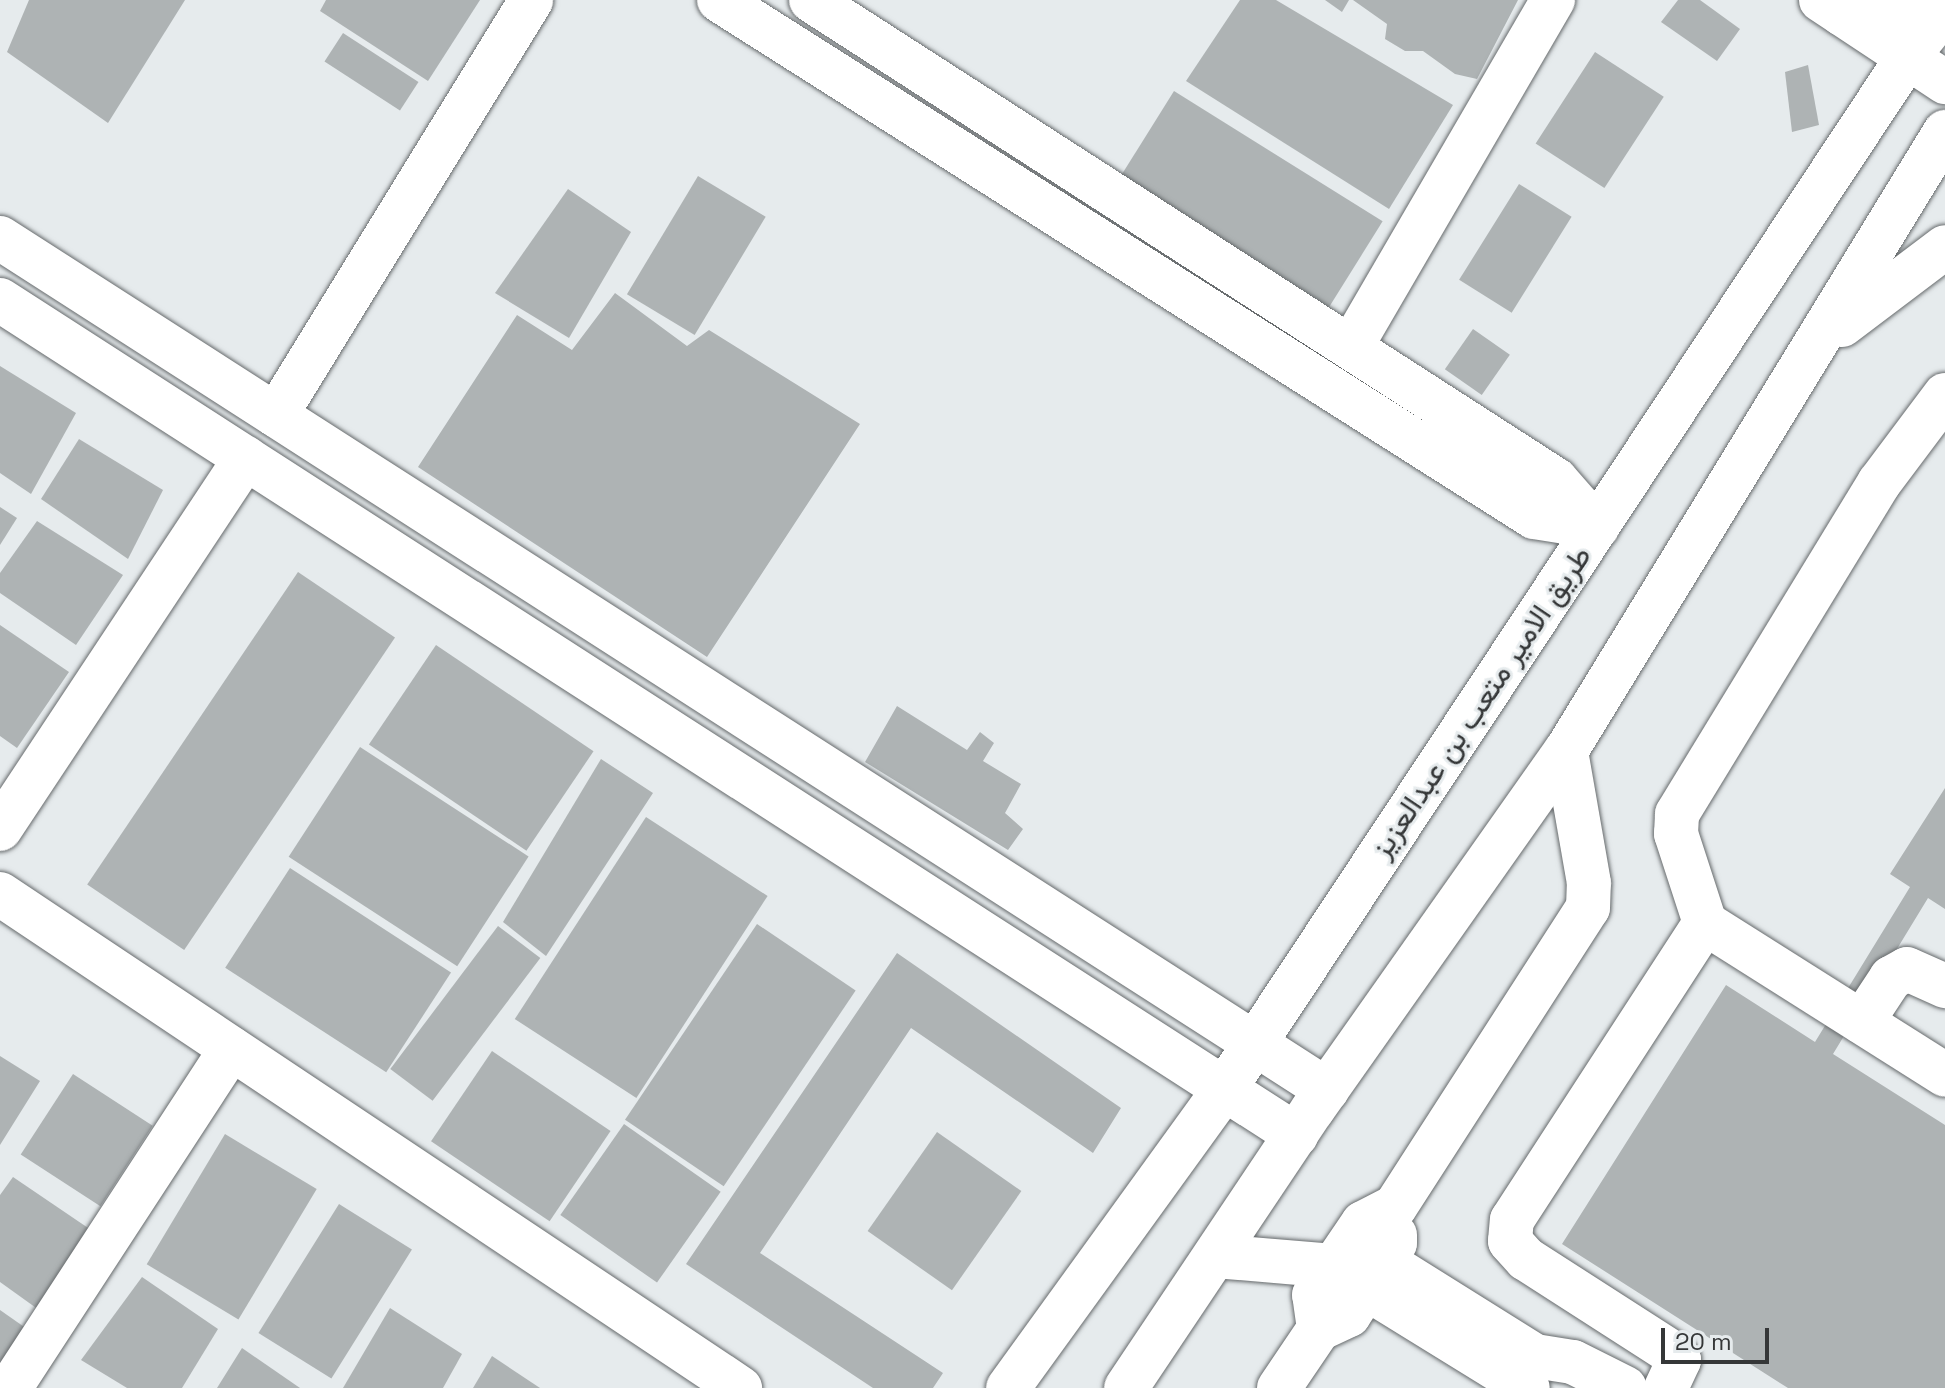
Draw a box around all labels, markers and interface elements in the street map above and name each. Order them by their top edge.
street label: طريق الامير متعب بن عبدالعزيز [1363,539,1599,865]
scale bar [1665,1312,1773,1362]
text: 20 m [1675,1326,1732,1357]

